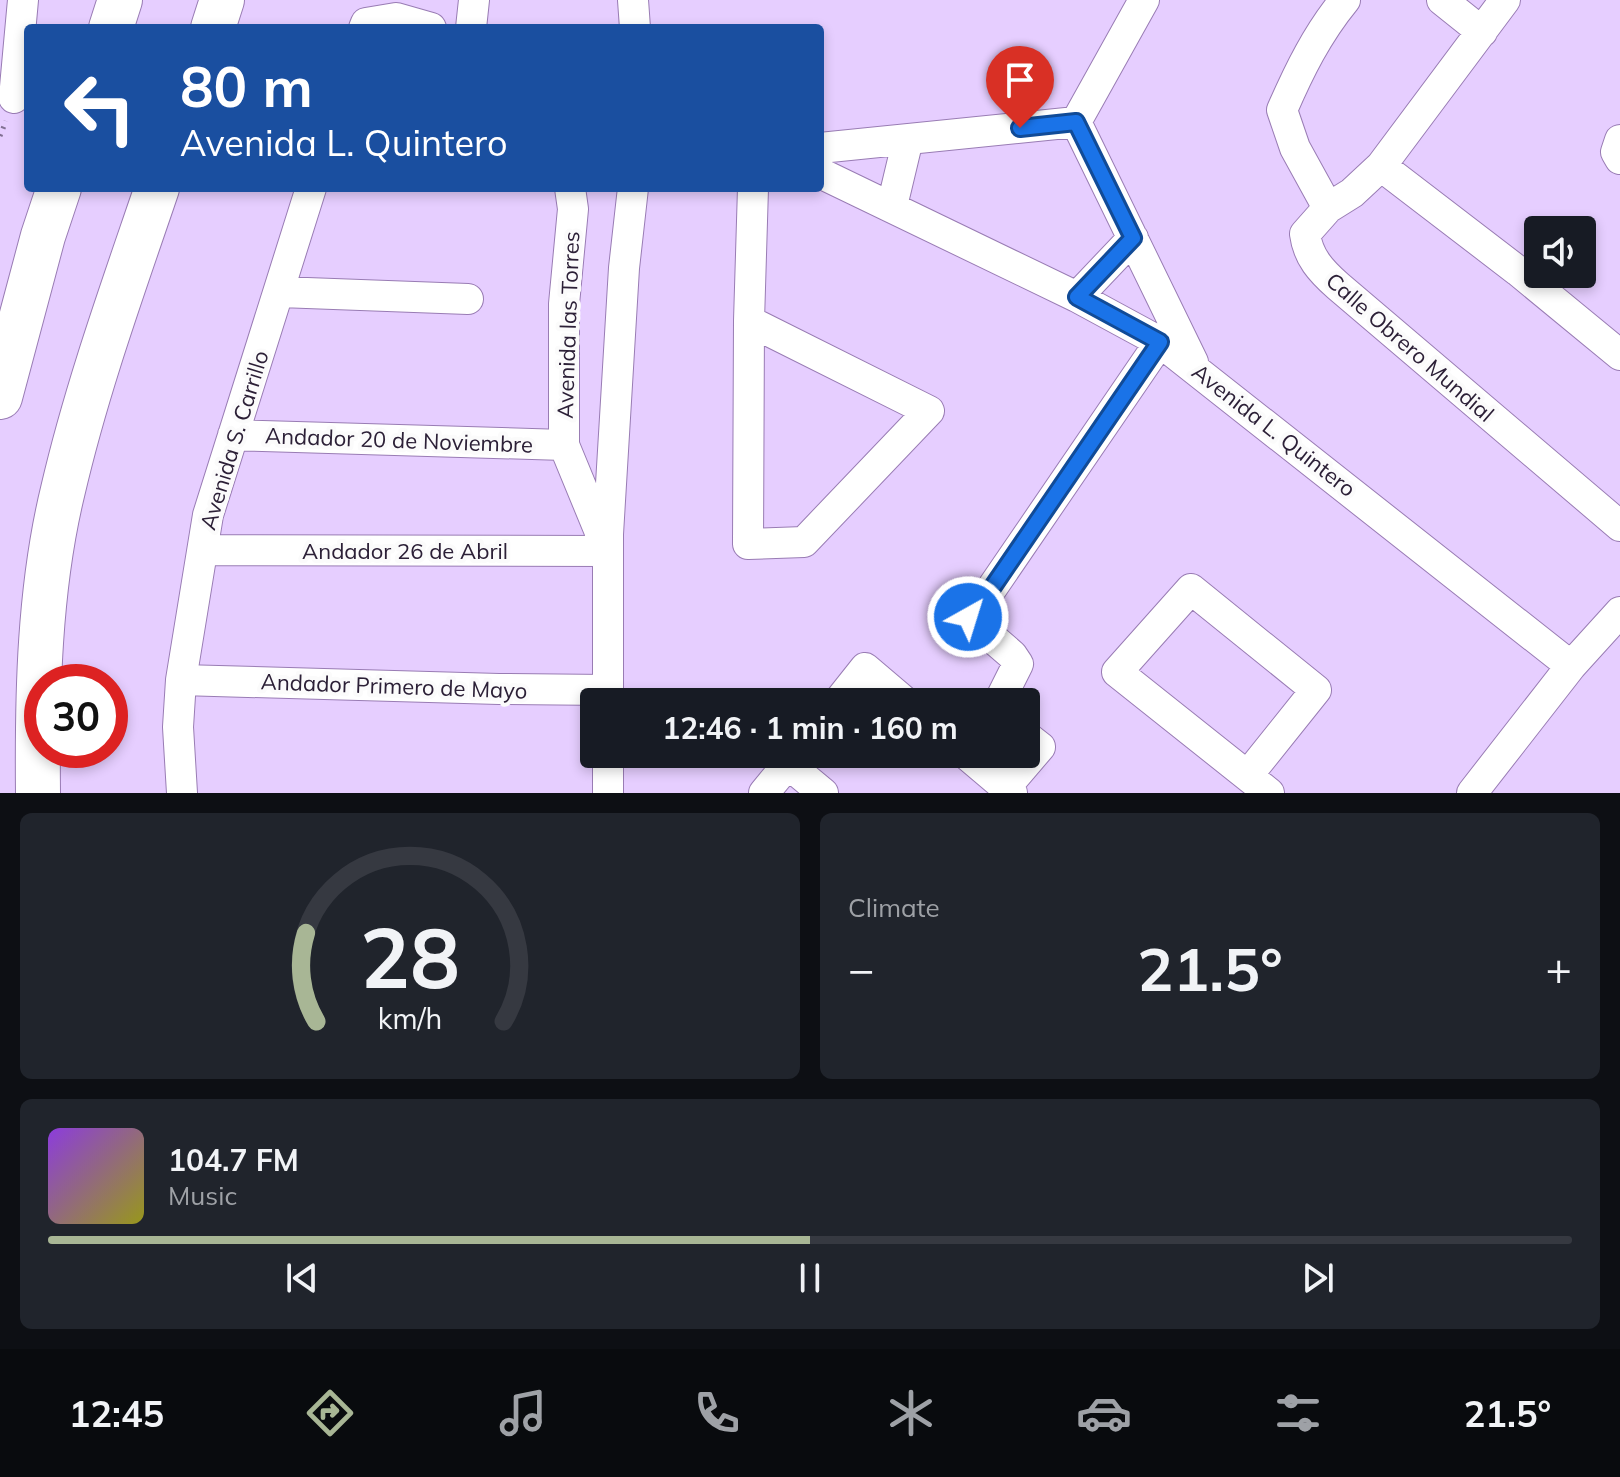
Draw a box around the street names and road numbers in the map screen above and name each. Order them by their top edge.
street label: Avenida las Torres [551,231,585,419]
street label: Calle Obrero Mundial [1320,266,1500,428]
street label: Avenida S. Carrillo [193,347,275,533]
street label: Avenida L. Quintero [1187,357,1361,503]
street label: Andador 20 de Noviembre [265,421,533,459]
street label: Andador 26 de Abril [302,537,508,565]
street label: Andador Primero de Mayo [260,667,528,705]

